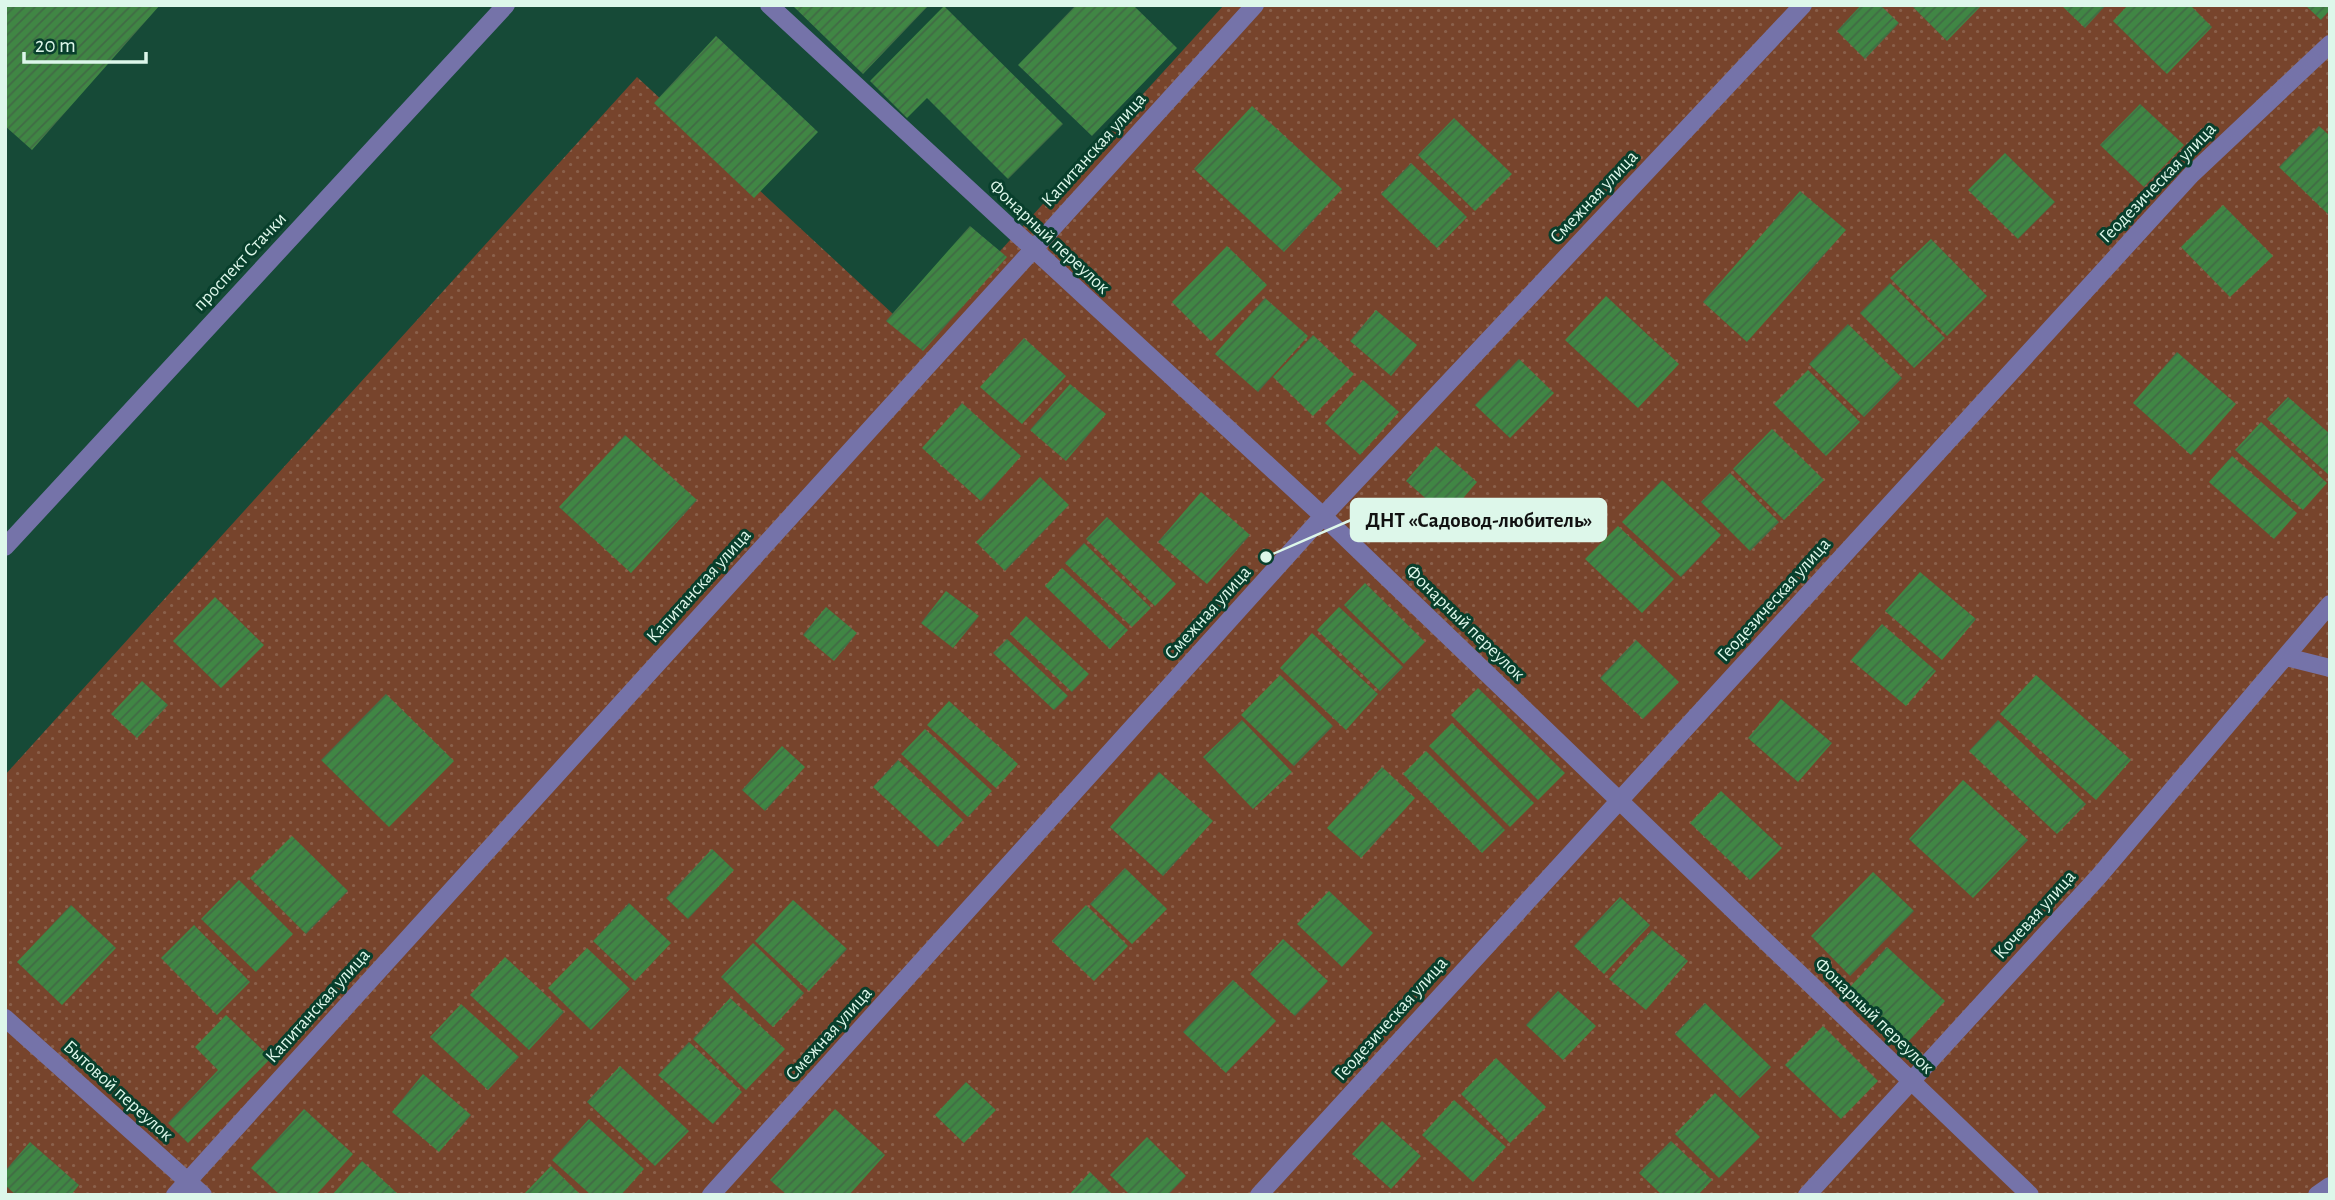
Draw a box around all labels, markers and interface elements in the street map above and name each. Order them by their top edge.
scale bar [24,21,147,65]
text: 20 m [35,35,76,56]
street label: Капитанская улица [1038,89,1150,211]
street label: Геодезическая улица [2096,119,2220,247]
street label: Смежная улица [1547,147,1642,247]
street label: Фонарный переулок [985,176,1113,298]
street label: проспект Стачки [190,209,290,315]
callout: ДНТ «Садовод-любитель» [1351,499,1606,541]
text: ДНТ «Садовод-любитель» [1365,510,1593,531]
street label: Капитанская улица [643,525,755,647]
street label: Геодезическая улица [1714,534,1834,665]
street label: Фонарный переулок [1402,561,1528,685]
street label: Смежная улица [1161,562,1255,664]
street label: Кочевая улица [1991,867,2080,963]
street label: Капитанская улица [262,945,374,1067]
street label: Геодезическая улица [1331,953,1451,1084]
street label: Фонарный переулок [1811,954,1937,1078]
street label: Смежная улица [782,983,876,1085]
street label: Бытовой переулок [60,1037,177,1145]

